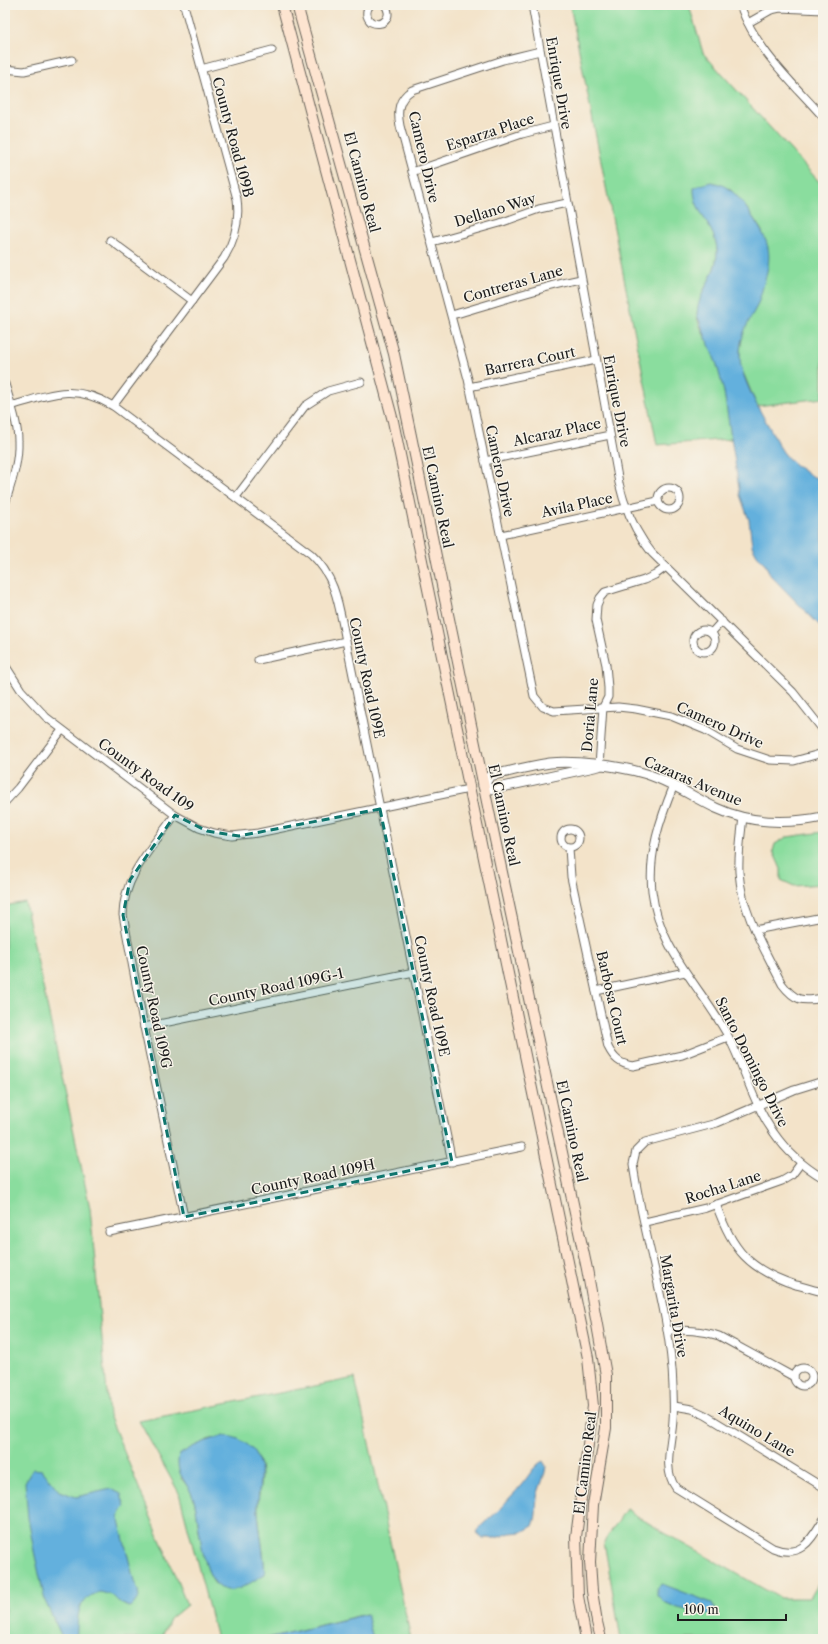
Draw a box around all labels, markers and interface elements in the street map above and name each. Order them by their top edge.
street label: Enrique Drive [542,35,576,131]
street label: County Road 109B [208,75,258,199]
street label: Camero Drive [405,109,443,205]
street label: Esparza Place [444,109,537,155]
street label: El Camino Real [340,130,384,234]
street label: Dellano Way [452,189,538,231]
street label: Contreras Lane [461,261,565,307]
street label: Barrera Court [483,343,577,379]
street label: Enrique Drive [599,353,635,449]
street label: Alcaraz Place [510,414,603,450]
street label: Camero Drive [481,423,519,519]
street label: El Camino Real [418,444,458,550]
street label: Avila Place [539,489,614,522]
street label: County Road 109E [345,616,389,740]
street label: Doria Lane [578,677,602,753]
street label: Camero Drive [674,698,766,752]
street label: County Road 109 [95,734,197,816]
street label: Cazaras Avenue [641,752,745,810]
street label: El Camino Real [484,762,524,868]
street label: County Road 109E [410,934,454,1058]
street label: County Road 109G [132,944,176,1070]
street label: Barbosa Court [592,949,632,1047]
street label: County Road 109G-1 [207,964,345,1010]
street label: Santo Domingo Drive [711,994,793,1130]
street label: El Camino Real [552,1078,592,1184]
street label: County Road 109H [249,1155,377,1199]
street label: Rocha Lane [683,1166,763,1208]
street label: Margarita Drive [656,1253,692,1359]
street label: Aquino Lane [715,1401,799,1461]
street label: El Camino Real [570,1410,600,1516]
scale bar [678,1596,786,1622]
text: 100 m [684,1602,719,1617]

